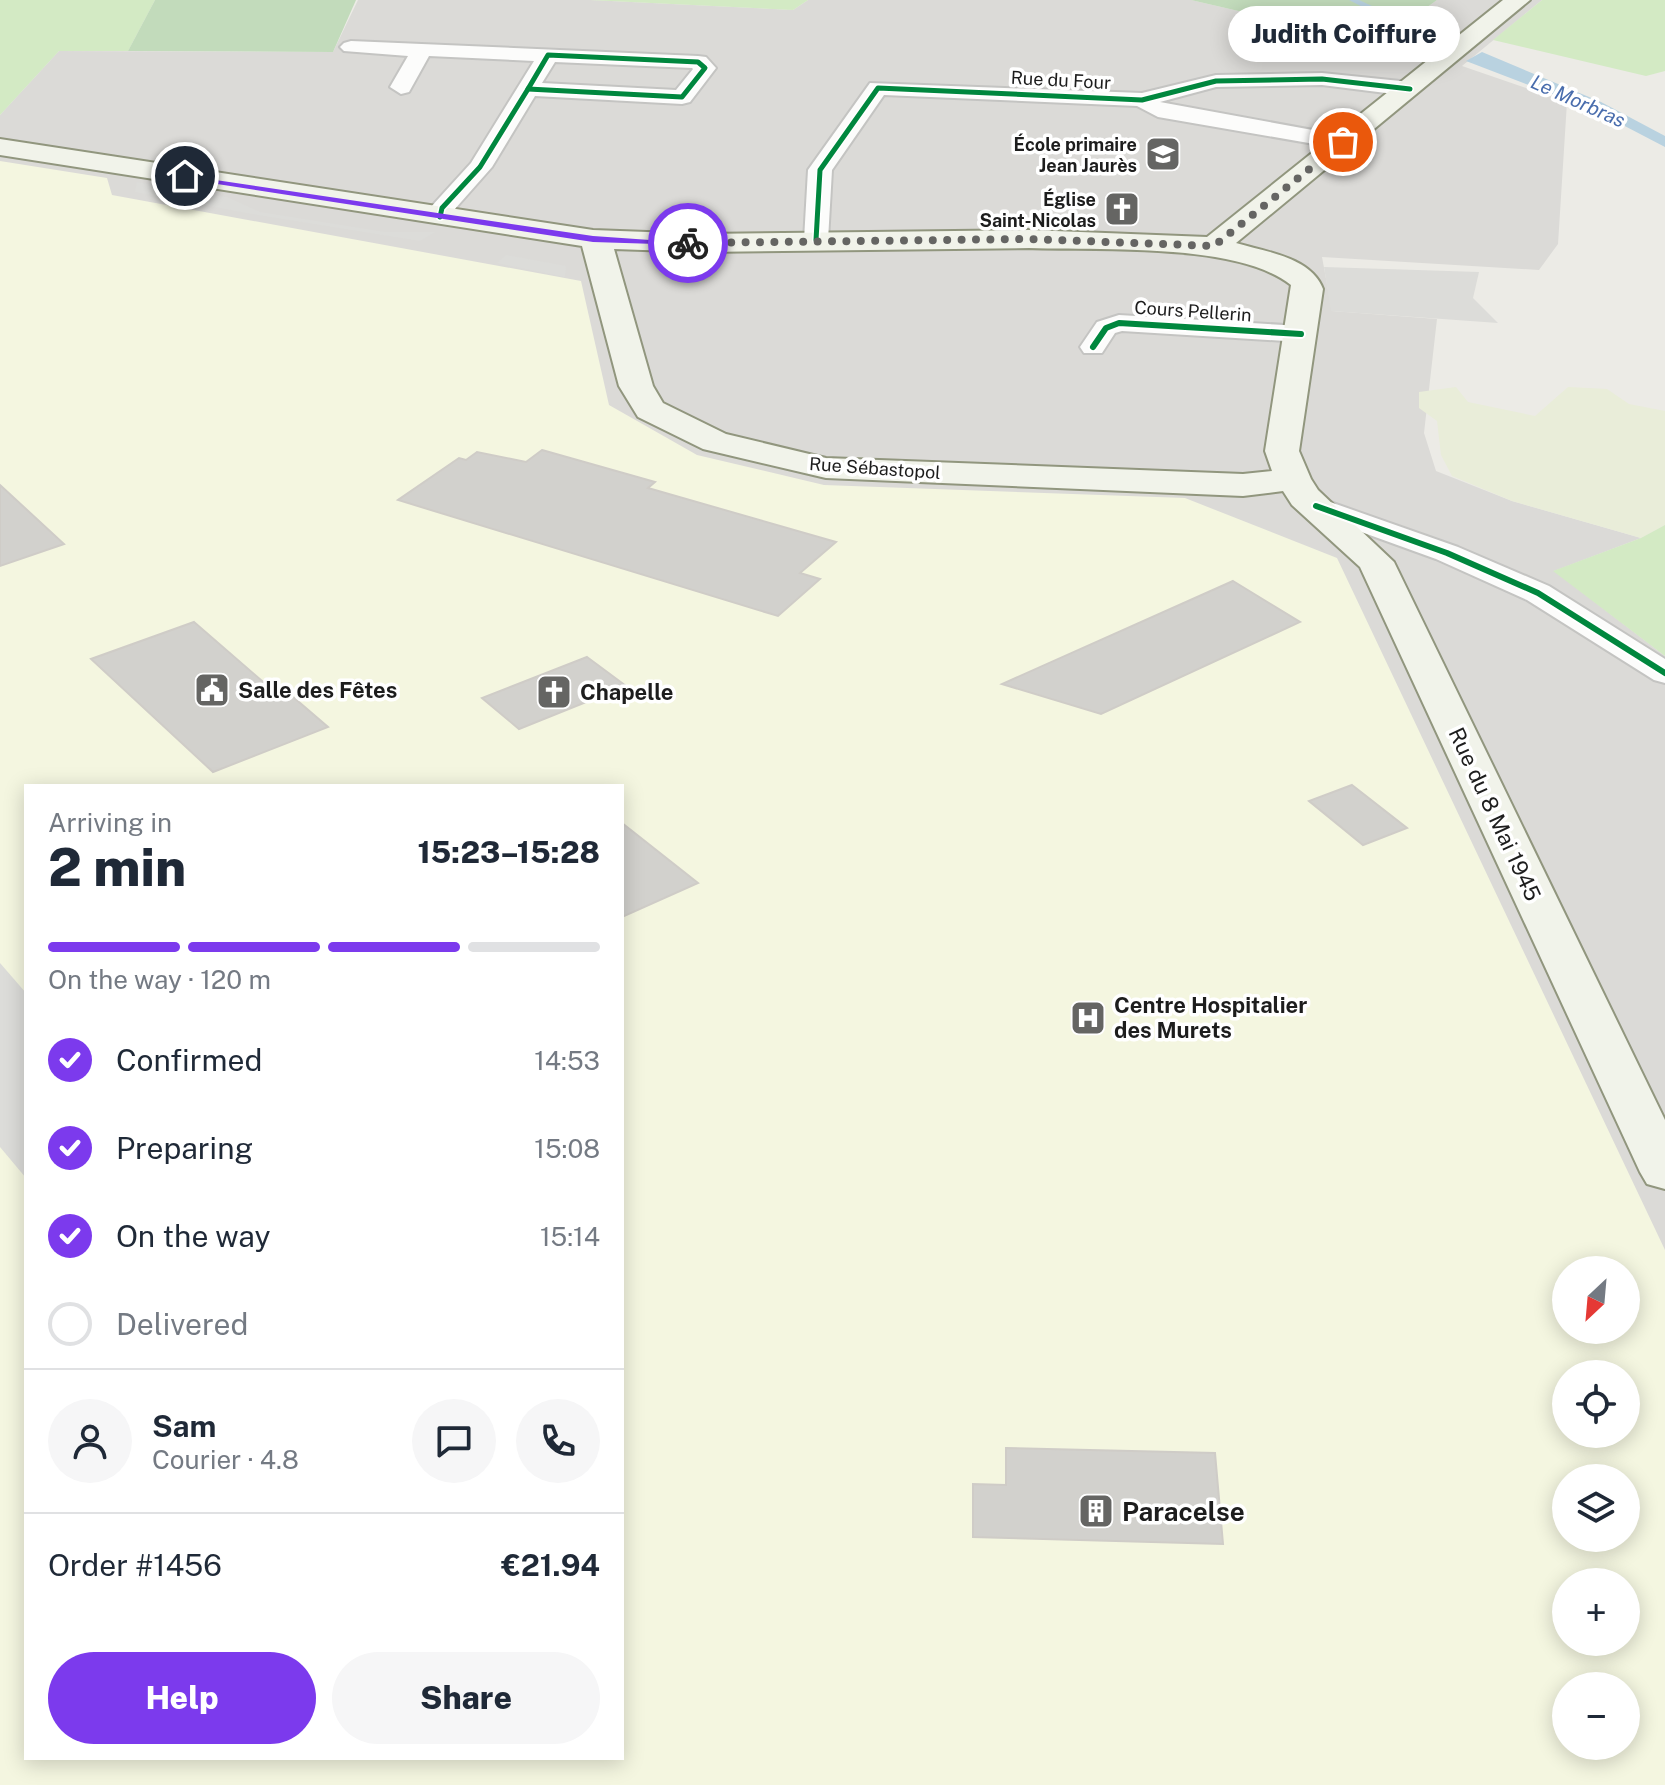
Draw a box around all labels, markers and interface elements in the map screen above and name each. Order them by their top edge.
callout: Judith Coiffure [1227,6,1459,62]
text: Judith Coiffure [1251,18,1437,49]
street label: Rue du Four [1010,67,1112,93]
water label: Le Morbras [1527,70,1629,133]
pin [1309,108,1377,176]
icon: bag [1321,120,1365,164]
place label: École primaire Jean Jaurès [1014,133,1137,176]
school or university icon: École primaire Jean Jaurès [1144,135,1182,173]
pin [151,142,219,210]
icon: home [163,154,207,198]
place label: Église Saint-Nicolas [980,188,1096,231]
church icon: Église Saint-Nicolas [1103,190,1141,228]
courier [648,203,728,283]
icon: bike [666,221,710,265]
street label: Cours Pellerin [1134,296,1252,326]
street label: Rue Sébastopol [808,453,942,483]
public building icon: Salle des Fêtes [193,671,231,709]
church icon: Chapelle [535,673,573,711]
place label: Salle des Fêtes [238,677,397,703]
place label: Chapelle [580,679,673,705]
street label: Rue du 8 Mai 1945 [1443,723,1547,905]
text: Arriving in [48,807,172,838]
text: 15:23–15:28 [417,834,600,870]
text: 2 min [48,837,186,898]
text: On the way · 120 m [48,964,271,995]
place label: Centre Hospitalier des Murets [1114,992,1307,1043]
hospital icon: Centre Hospitalier des Murets [1069,999,1107,1037]
icon: check [48,1038,92,1082]
text: Confirmed [116,1042,262,1078]
text: 14:53 [534,1045,600,1076]
icon: check [48,1126,92,1170]
text: Preparing [116,1130,253,1166]
text: 15:08 [534,1133,600,1164]
icon: check [48,1214,92,1258]
text: On the way [116,1218,270,1254]
text: 15:14 [540,1221,600,1252]
north arrow [1552,1256,1640,1344]
map controls [1552,1256,1640,1760]
text: Delivered [116,1306,248,1342]
button: locate [1552,1360,1640,1448]
button: person [48,1399,132,1483]
button: chat [412,1399,496,1483]
button: phone [516,1399,600,1483]
text: Sam [152,1408,216,1444]
text: Courier · 4.8 [152,1444,299,1475]
button: layers [1552,1464,1640,1552]
building icon: Paracelse [1077,1492,1115,1530]
place label: Paracelse [1122,1496,1245,1527]
text: Order #1456 [48,1547,222,1583]
text: €21.94 [501,1547,600,1583]
button: + [1552,1568,1640,1656]
button: Help [48,1652,316,1744]
button: Share [332,1652,600,1744]
button: − [1552,1672,1640,1760]

